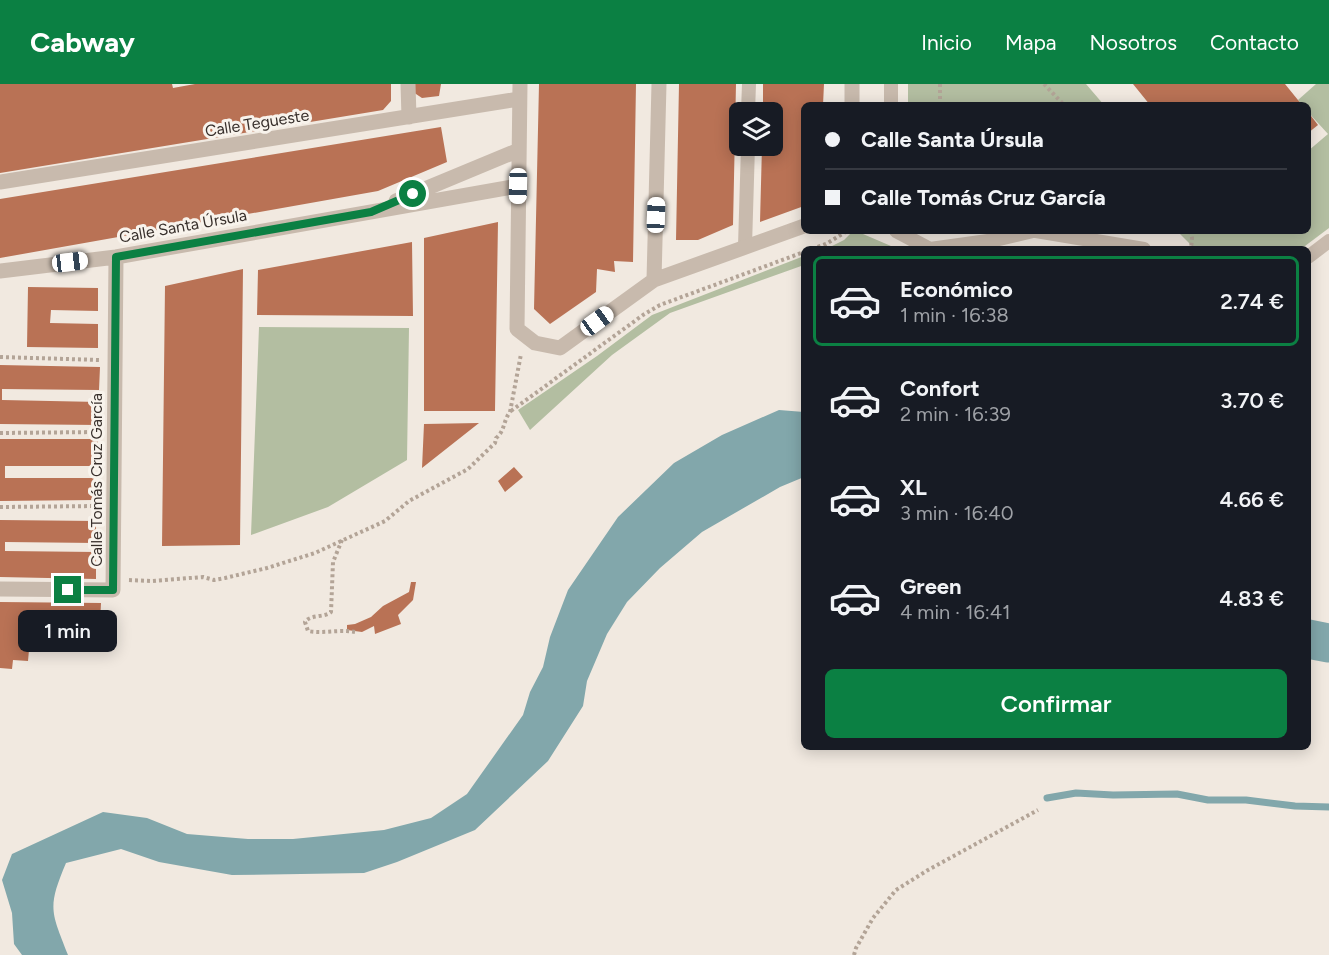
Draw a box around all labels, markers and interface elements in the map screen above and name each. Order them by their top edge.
text: Cabway [30,25,135,59]
text: Inicio [921,30,972,55]
text: Mapa [1005,30,1057,55]
text: Nosotros [1090,30,1177,55]
text: Contacto [1210,30,1299,55]
map controls [729,102,783,156]
button: layers [729,102,783,156]
street label: Calle Tegueste [204,105,311,141]
text: Calle Santa Úrsula [861,126,1044,153]
car [509,168,527,204]
route start [399,180,426,207]
text: Calle Tomás Cruz García [861,184,1106,211]
car [646,197,666,233]
street label: Calle Santa Úrsula [118,205,248,247]
car [51,251,89,273]
icon: car [828,274,882,328]
text: Económico [900,276,1013,303]
text: 2.74 € [1220,288,1284,315]
car [577,303,617,339]
text: 1 min · 16:38 [900,303,1009,327]
icon: car [828,373,882,427]
text: Confort [900,375,980,402]
text: 3.70 € [1220,387,1284,414]
street label: Calle Tomás Cruz García [87,393,106,567]
text: 2 min · 16:39 [900,402,1011,426]
icon: car [828,472,882,526]
text: XL [900,474,927,501]
text: 4.66 € [1220,486,1284,513]
text: 3 min · 16:40 [900,501,1013,525]
icon: car [828,571,882,625]
text: Green [900,573,962,600]
route end [54,576,81,603]
text: 4.83 € [1219,585,1284,612]
text: 4 min · 16:41 [900,600,1010,624]
callout: 1 min [19,611,118,653]
text: 1 min [44,619,91,643]
button: Confirmar [825,669,1287,738]

